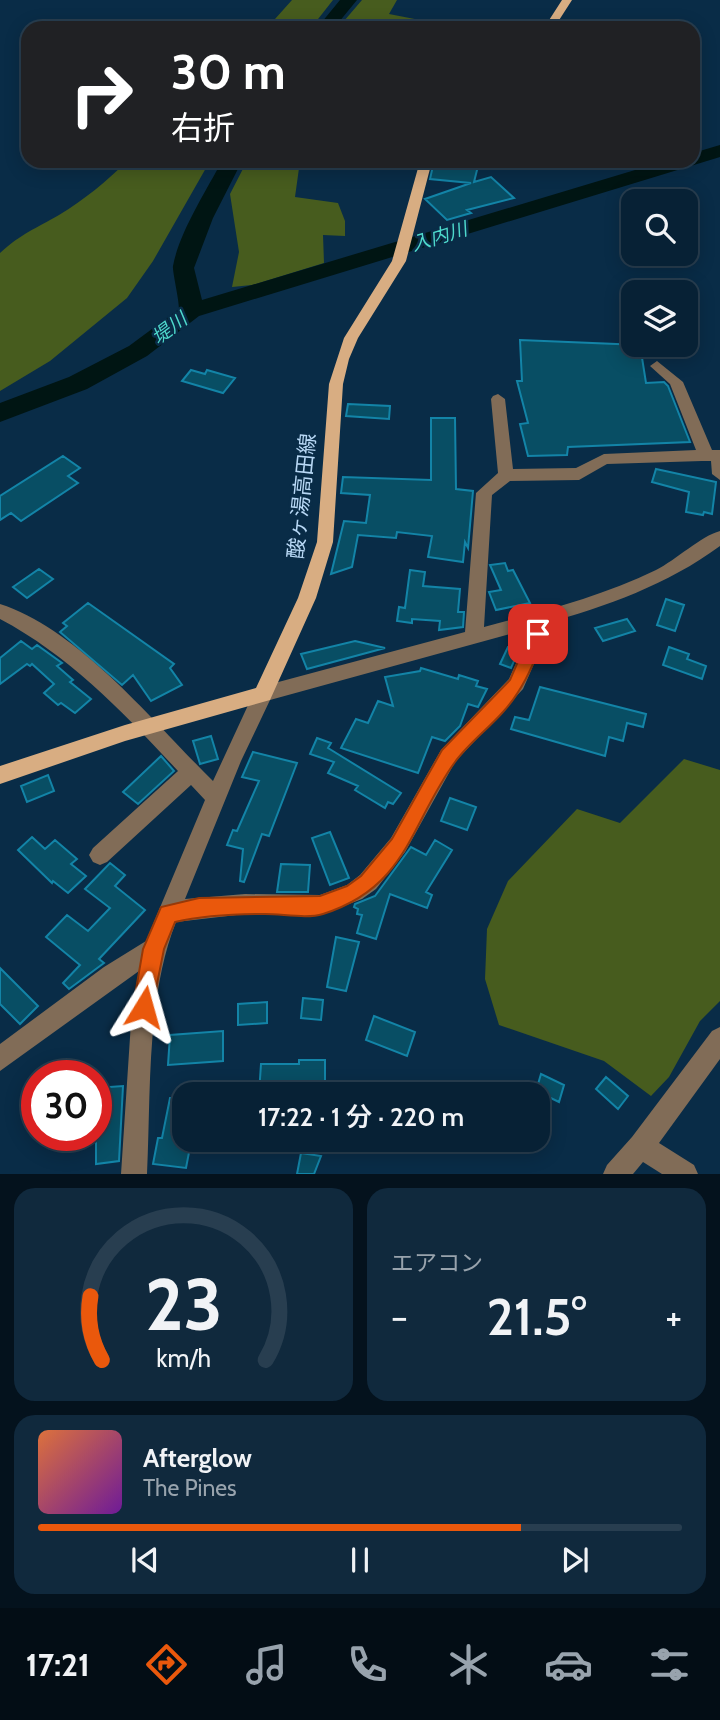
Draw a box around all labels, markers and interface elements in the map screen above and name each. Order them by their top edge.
text: 30 m [171,42,286,101]
icon: right [56,49,147,140]
text: 右折 [171,108,235,147]
map controls [621,189,698,357]
button: search [621,189,698,266]
water label: 入内川 [409,217,472,256]
button: layers [621,280,698,357]
water label: 堤川 [147,307,193,349]
street label: 酸ヶ湯高田線 [282,432,321,560]
pin [508,604,568,664]
icon: arrive [519,615,557,653]
position arrow [107,970,181,1044]
speed limit sign: 30 [21,1060,112,1151]
text: 17:22 · 1 分 · 220 m [258,1101,464,1133]
text: エアコン [391,1249,483,1277]
text: 23 [145,1261,222,1349]
text: 21.5° [486,1285,587,1348]
text: − [391,1293,408,1340]
text: + [665,1293,682,1340]
text: km/h [156,1343,211,1373]
text: Afterglow [143,1442,252,1474]
text: The Pines [143,1474,237,1502]
icon: previous [126,1541,164,1579]
icon: pause [341,1541,379,1579]
icon: next [556,1541,594,1579]
icon: directions [142,1640,191,1689]
icon: music [242,1640,291,1689]
icon: phone [343,1640,392,1689]
icon: climate [444,1640,493,1689]
icon: car [544,1640,593,1689]
icon: filters [645,1640,694,1689]
text: 17:21 [26,1645,90,1684]

